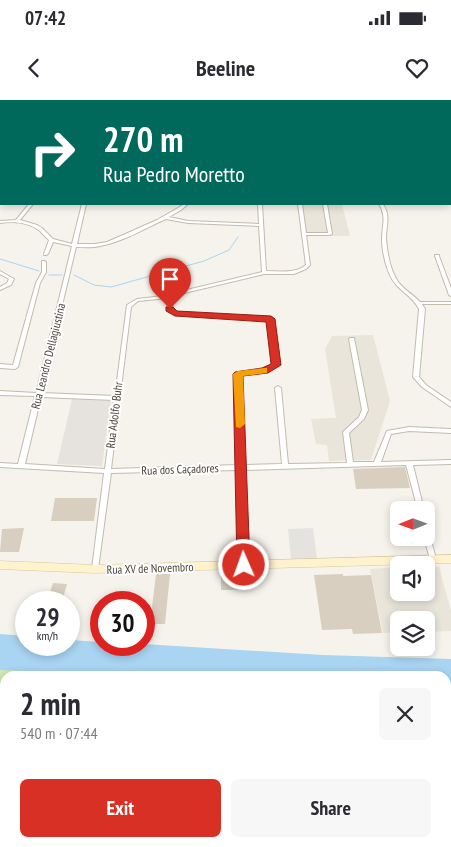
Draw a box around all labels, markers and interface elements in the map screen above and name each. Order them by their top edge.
text: 07:42 [25,6,66,30]
icon: back [20,54,48,82]
text: Beeline [196,54,255,82]
icon: heart [403,54,431,82]
text: 270 m [103,116,184,162]
icon: right [20,120,85,185]
text: Rua Pedro Moretto [103,160,245,188]
pin [149,258,191,309]
icon: arrive [156,265,184,293]
street label: Rua Leandro Dellagiustina [28,301,68,411]
street label: Rua Adolfo Buhr [102,380,126,449]
street label: Rua dos Caçadores [141,460,219,478]
north arrow [390,501,435,546]
map controls [390,501,435,656]
position arrow [217,538,269,590]
button: sound [390,556,435,601]
street label: Rua XV de Novembro [106,559,194,577]
speed limit sign: 30 [90,591,155,656]
text: 29 [36,601,59,633]
button: layers [390,611,435,656]
text: km/h [37,628,58,643]
text: 2 min [20,684,81,723]
button: close [379,688,431,740]
text: 540 m · 07:44 [20,723,98,743]
button: Exit [20,779,221,837]
button: Share [231,779,431,837]

